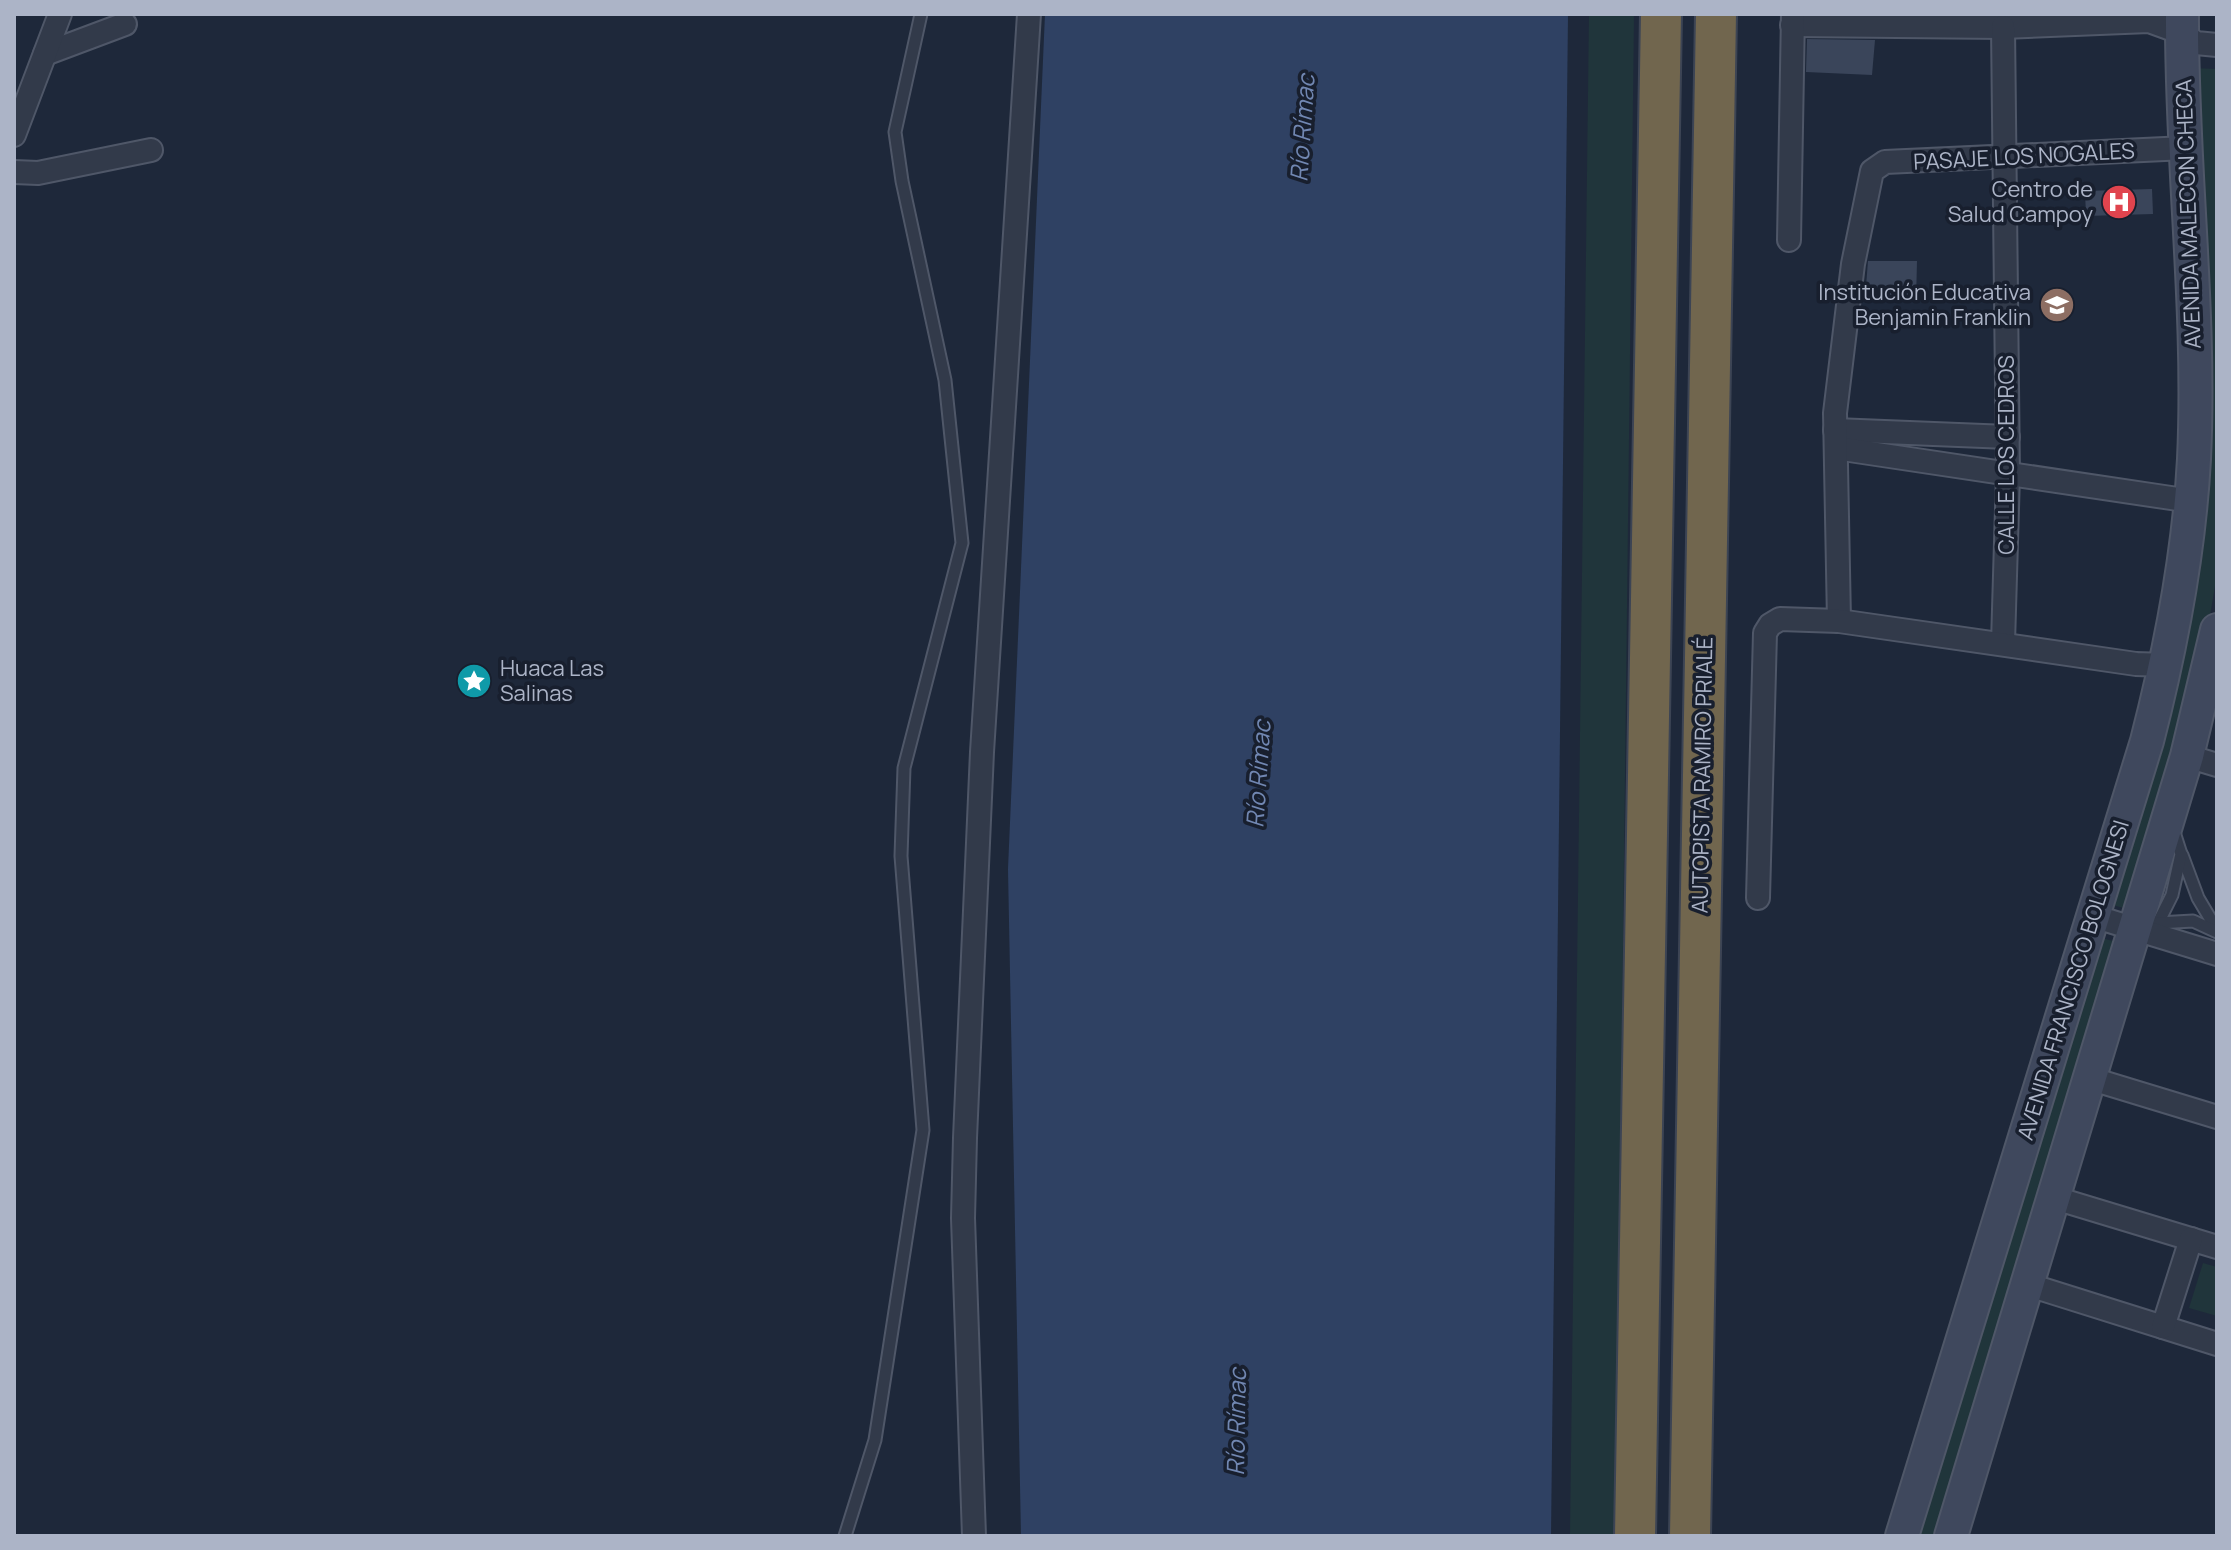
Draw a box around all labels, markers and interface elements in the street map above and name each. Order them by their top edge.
water label: Río Rímac [1281,71,1322,183]
street label: AVENIDA MALECON CHECA [2168,79,2208,349]
street label: PASAJE LOS NOGALES [1912,135,2136,177]
place label: Centro de Salud Campoy [1948,174,2093,229]
hospital icon: Centro de Salud Campoy [2100,183,2138,221]
place label: Institución Educativa Benjamin Franklin [1818,277,2031,332]
school or university icon: Institución Educativa Benjamin Franklin [2038,286,2076,324]
street label: CALLE LOS CEDROS [1991,355,2021,555]
street label: AUTOPISTA RAMIRO PRIALÉ [1685,636,1719,914]
place label: Huaca Las Salinas [500,653,604,708]
place icon: Huaca Las Salinas [455,662,493,700]
water label: Río Rímac [1237,717,1278,829]
street label: AVENIDA FRANCISCO BOLOGNESI [2010,816,2136,1144]
water label: Río Rímac [1218,1366,1253,1476]

